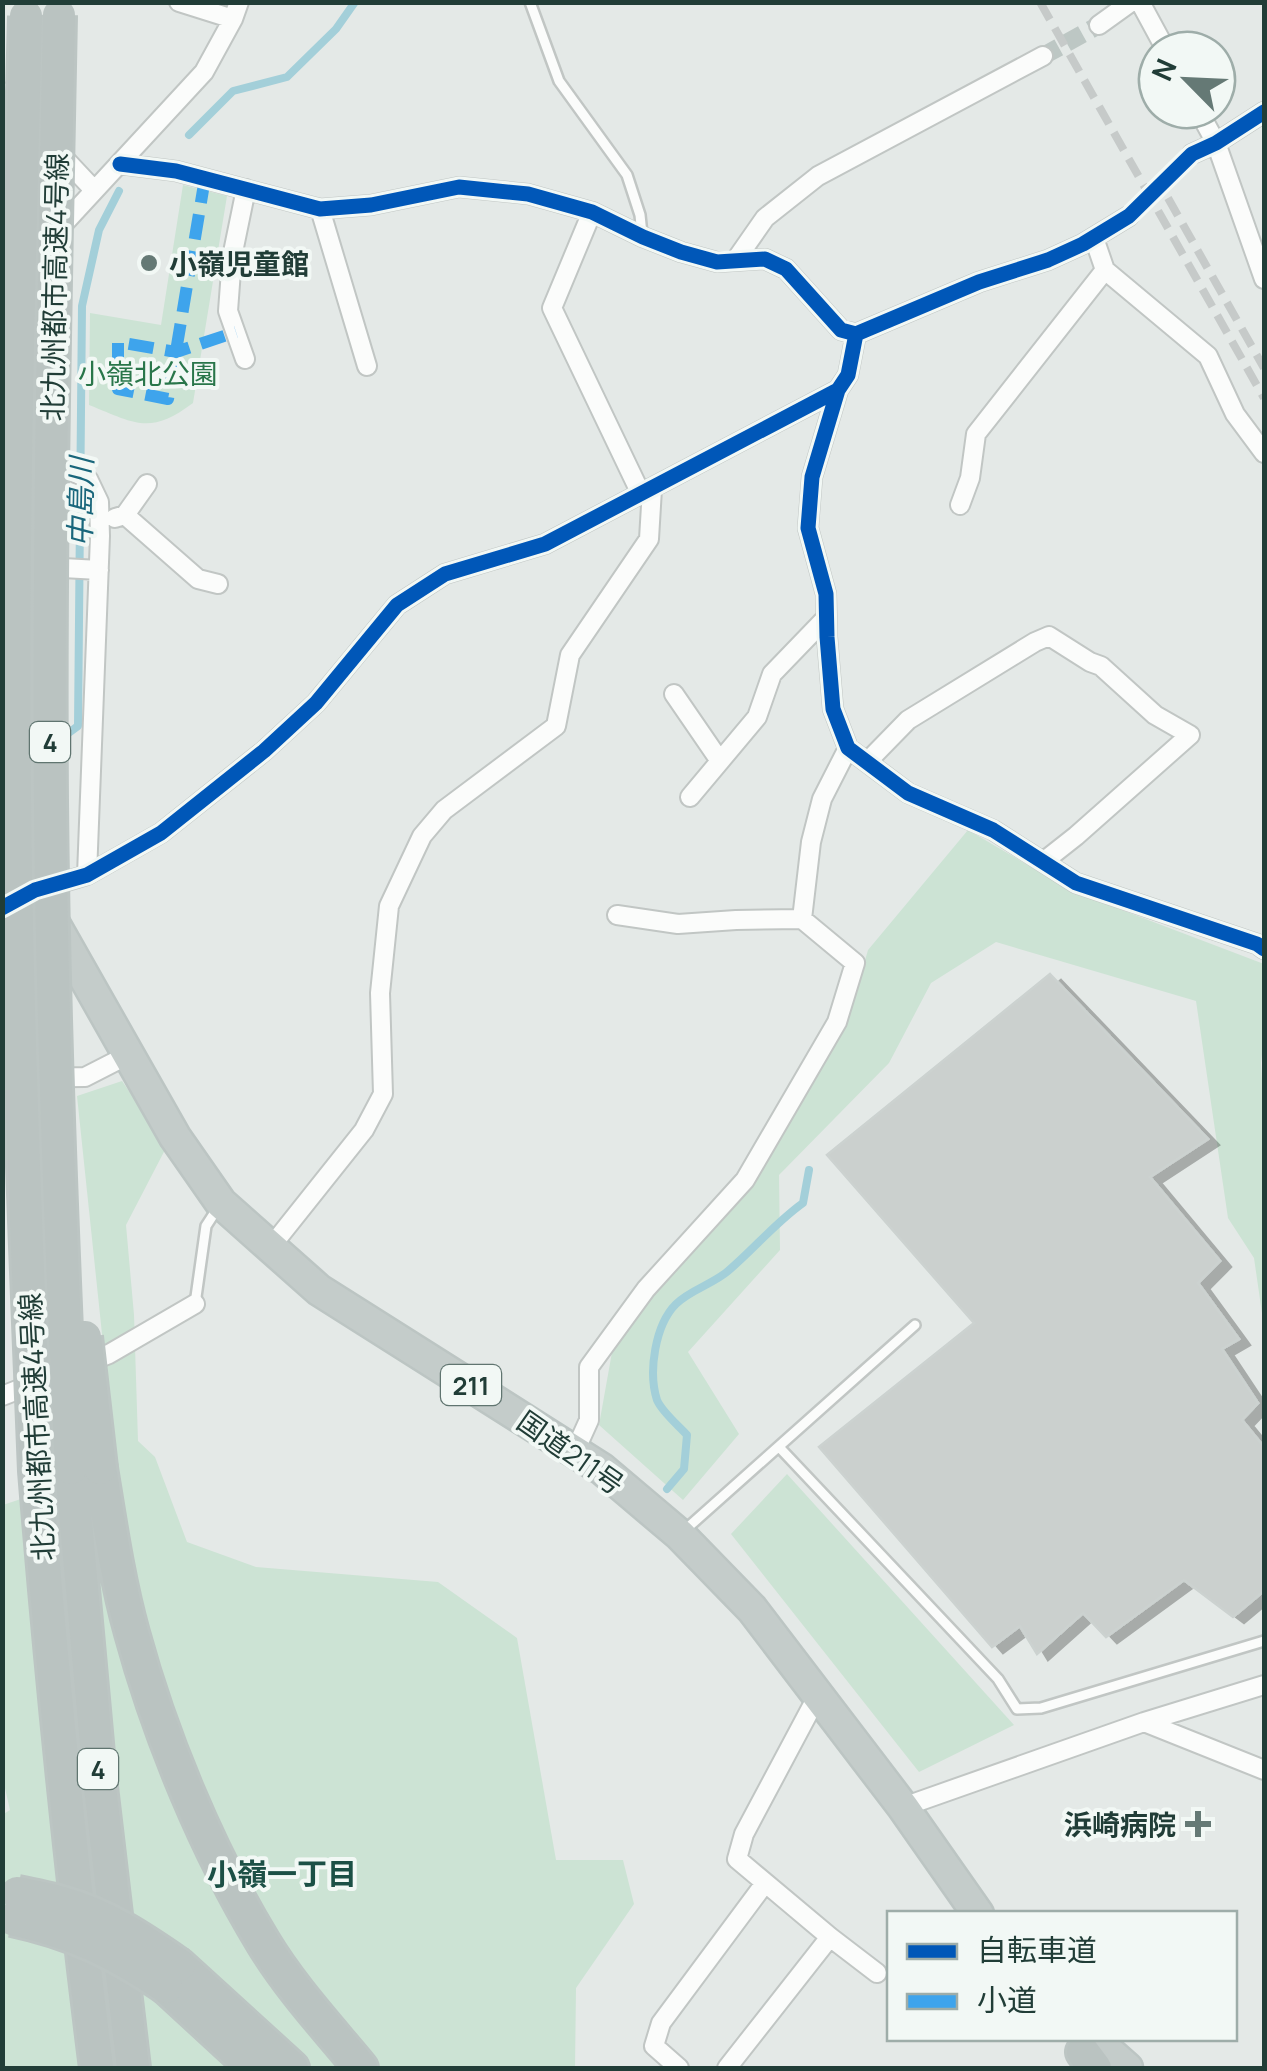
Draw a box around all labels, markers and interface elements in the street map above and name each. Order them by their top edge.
north arrow [1137,30,1237,130]
text: N [1142,53,1185,86]
street label: 北九州都市高速4号線 [33,152,75,422]
place label: 小嶺児童館 [169,244,309,282]
marker: 小嶺児童館 [138,252,160,274]
park label: 小嶺北公園 [78,354,218,392]
water label: 中島川 [59,454,101,547]
road number: 4 [30,722,70,762]
street label: 北九州都市高速4号線 [10,1292,62,1562]
road number: 211 [441,1365,501,1405]
street label: 国道211号 [510,1402,632,1502]
road number: 4 [78,1749,118,1789]
place label: 浜崎病院 [1064,1805,1176,1843]
marker: 浜崎病院 [1185,1811,1211,1837]
district label: 小嶺一丁目 [207,1853,357,1894]
legend [887,1911,1237,2041]
text: 自転車道 [977,1929,1097,1970]
text: 小道 [977,1979,1037,2020]

